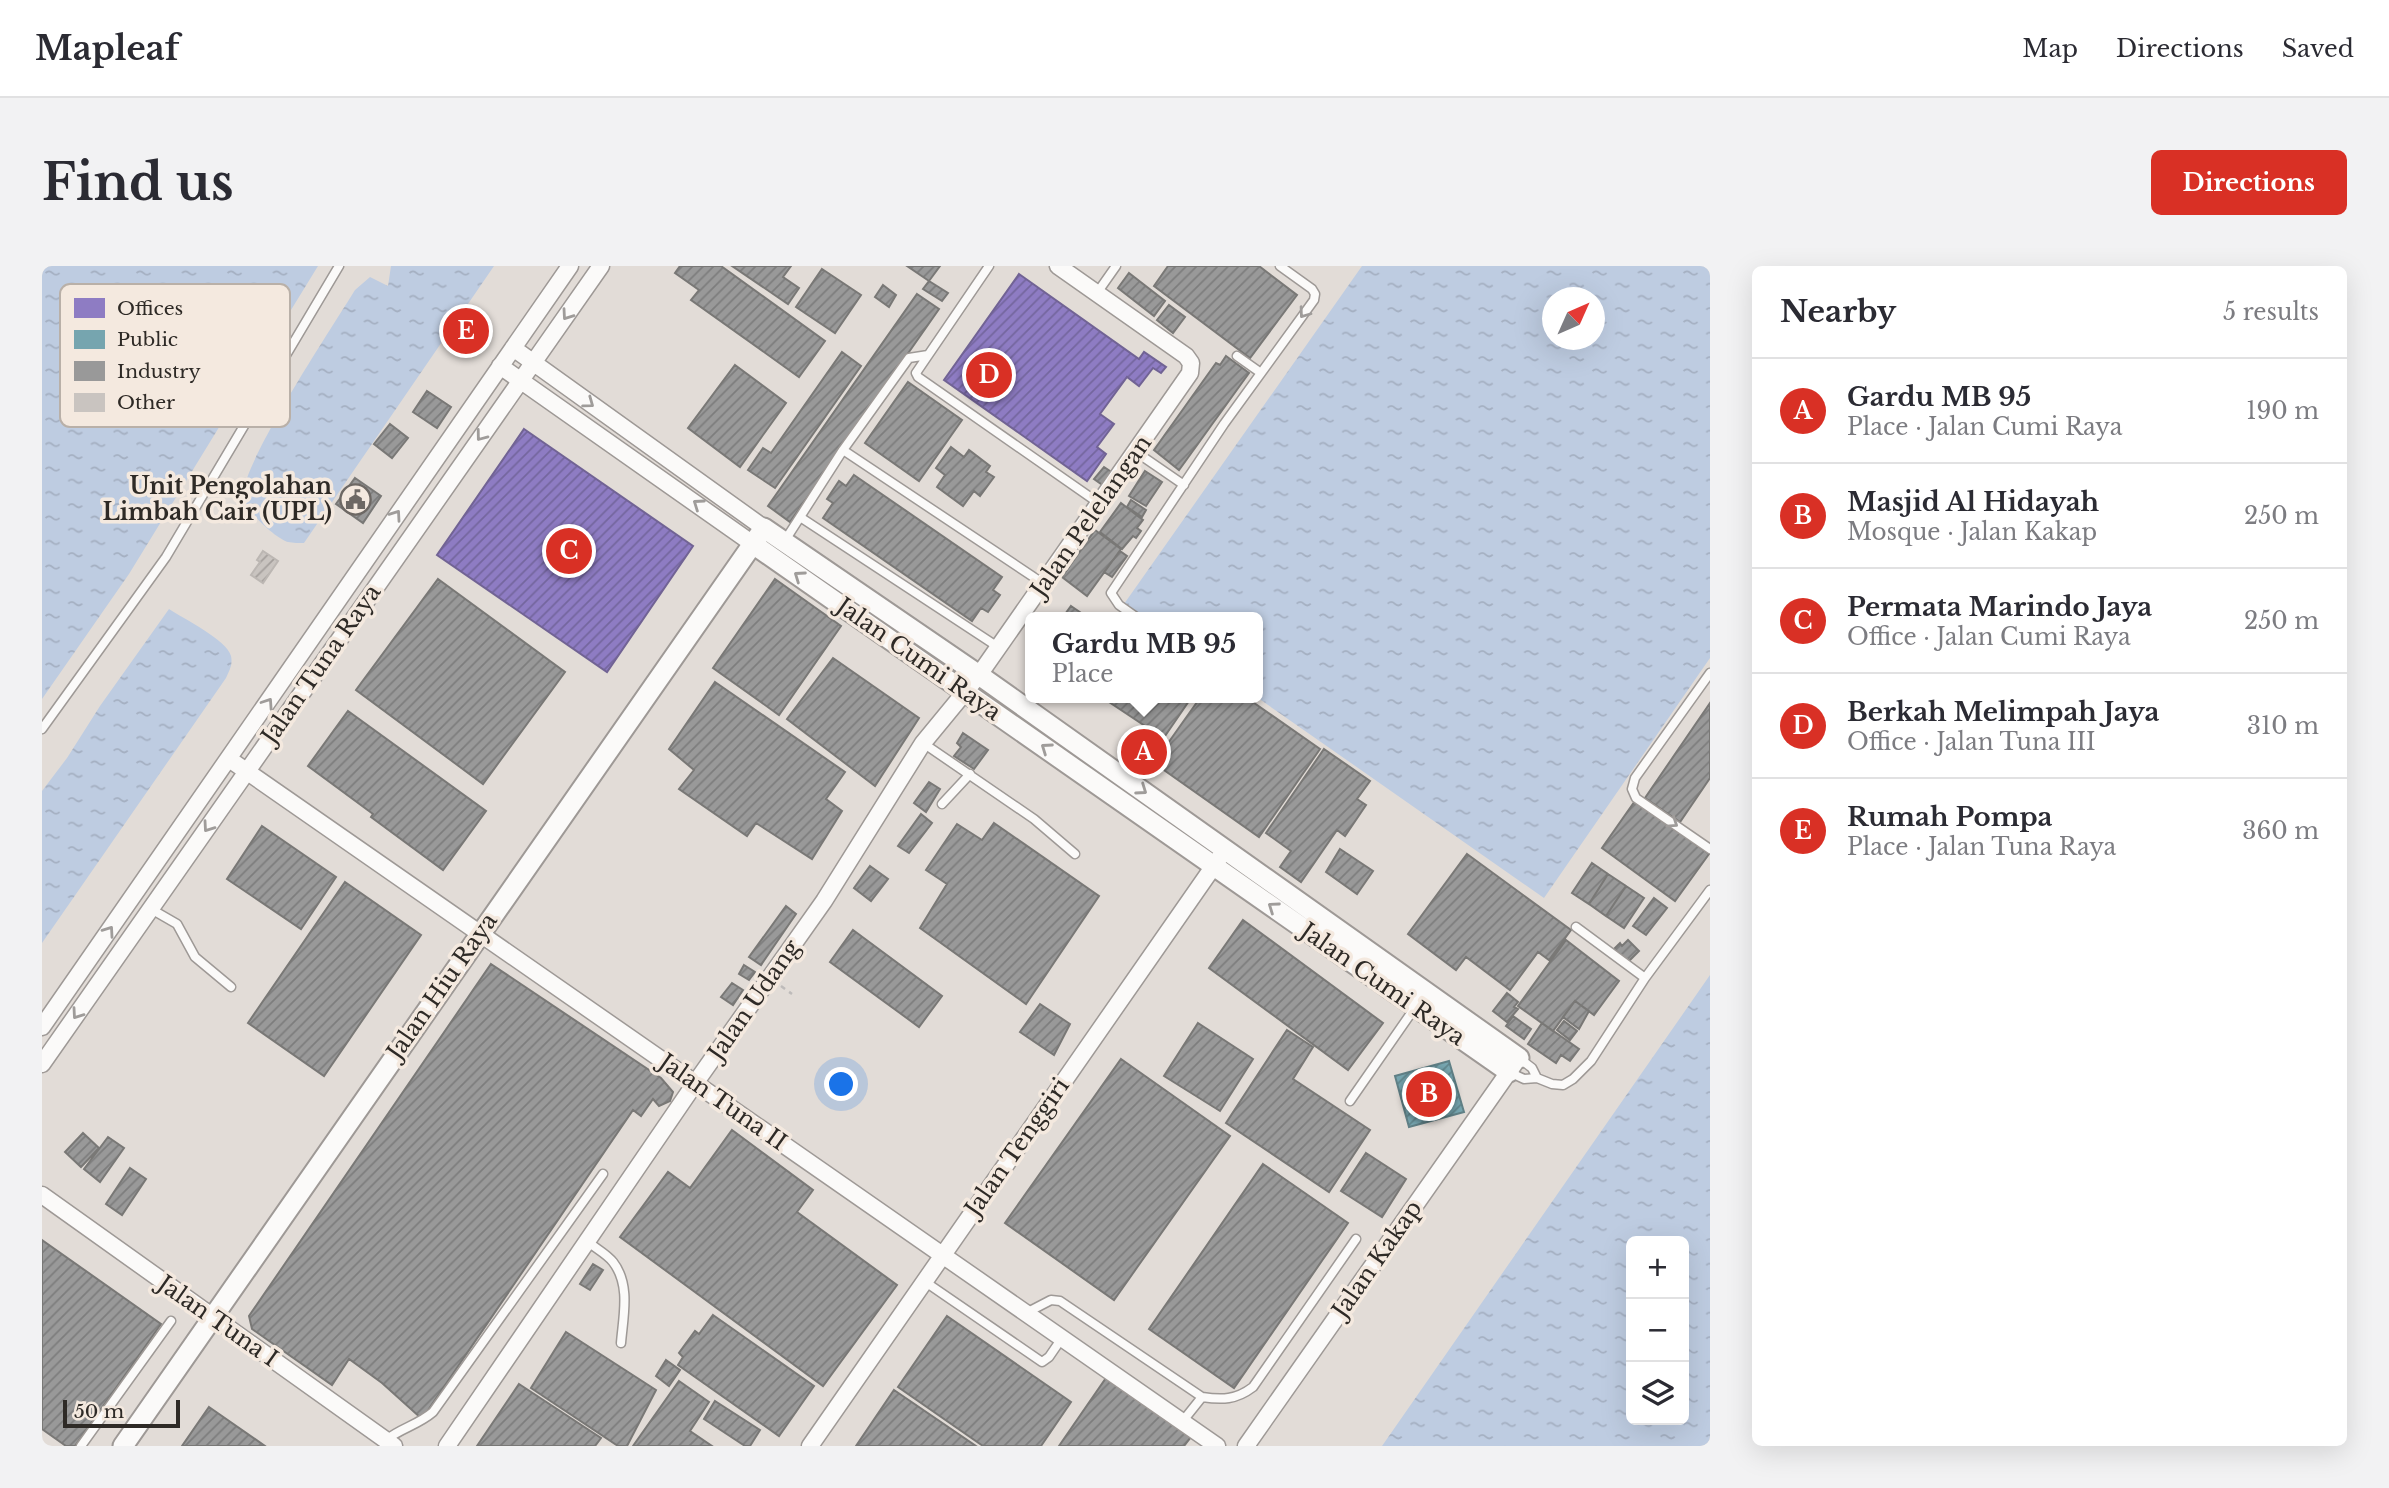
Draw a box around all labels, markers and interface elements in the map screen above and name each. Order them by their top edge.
text: Mapleaf [35,28,179,69]
text: Map [2022,34,2078,63]
text: Directions [2116,34,2244,63]
text: Saved [2282,34,2354,63]
button: Directions [2151,150,2347,215]
text: Find us [42,152,234,213]
legend [60,284,290,427]
north arrow [1542,287,1605,350]
text: Nearby [1780,293,1896,330]
text: Offices [117,297,183,320]
text: 5 results [2223,298,2319,326]
pin: E [443,305,489,357]
one-way arrow [1300,306,1312,318]
one-way arrow [562,307,575,320]
text: Public [117,328,178,351]
pin: D [966,349,1012,401]
text: Industry [117,360,201,383]
text: Gardu MB 95 [1847,381,2031,413]
text: Other [117,391,175,414]
one-way arrow [581,395,594,407]
text: A [1794,397,1812,425]
text: 190 m [2246,397,2319,425]
text: Place · Jalan Cumi Raya [1847,413,2123,441]
one-way arrow [477,429,489,441]
street label: Jalan Pelelangan [1023,430,1157,605]
place label: Unit Pengolahan Limbah Cair (UPL) [102,472,332,526]
public building icon: Unit Pengolahan Limbah Cair (UPL) [338,482,372,516]
text: Masjid Al Hidayah [1847,486,2099,518]
one-way arrow [693,500,706,512]
text: B [1794,502,1812,530]
text: 250 m [2244,502,2319,530]
one-way arrow [388,510,401,523]
text: Mosque · Jalan Kakap [1847,518,2097,546]
pin: C [546,525,592,577]
one-way arrow [794,572,807,584]
street label: Jalan Tuna Raya [254,579,387,752]
street label: Jalan Cumi Raya [829,590,1007,726]
text: Permata Marindo Jaya [1847,591,2152,623]
text: C [1794,607,1812,635]
text: 250 m [2244,607,2319,635]
popup [1025,612,1263,703]
text: Office · Jalan Cumi Raya [1847,623,2131,651]
text: Gardu MB 95 [1052,628,1236,660]
text: Place [1052,660,1113,688]
text: Berkah Melimpah Jaya [1847,696,2159,728]
one-way arrow [260,698,272,711]
text: D [1792,712,1814,740]
text: 310 m [2247,712,2319,740]
pin: A [1121,726,1167,778]
text: Office · Jalan Tuna III [1847,728,2096,756]
one-way arrow [1041,743,1054,756]
one-way arrow [1134,782,1147,795]
text: Rumah Pompa [1847,801,2052,833]
one-way arrow [1665,815,1678,828]
text: E [1794,817,1812,845]
text: 360 m [2242,817,2319,845]
one-way arrow [203,819,216,832]
text: Place · Jalan Tuna Raya [1847,833,2116,861]
one-way arrow [1268,902,1281,915]
street label: Jalan Hiu Raya [379,907,503,1067]
street label: Jalan Cumi Raya [1293,915,1471,1051]
one-way arrow [101,926,113,939]
street label: Jalan Udang [700,934,806,1068]
one-way arrow [73,1006,85,1019]
street label: Jalan Tuna II [651,1046,792,1156]
your location [824,1067,858,1101]
pin: B [1406,1068,1452,1120]
street label: Jalan Tenggiri [957,1072,1075,1224]
street label: Jalan Kakap [1325,1195,1428,1326]
map controls [1626,1236,1689,1425]
button: + [1626,1236,1689,1299]
street label: Jalan Tuna I [150,1268,283,1373]
button: − [1626,1299,1689,1362]
button: layers [1626,1362,1689,1425]
scale bar [63,1397,180,1429]
text: 50 m [74,1400,124,1423]

